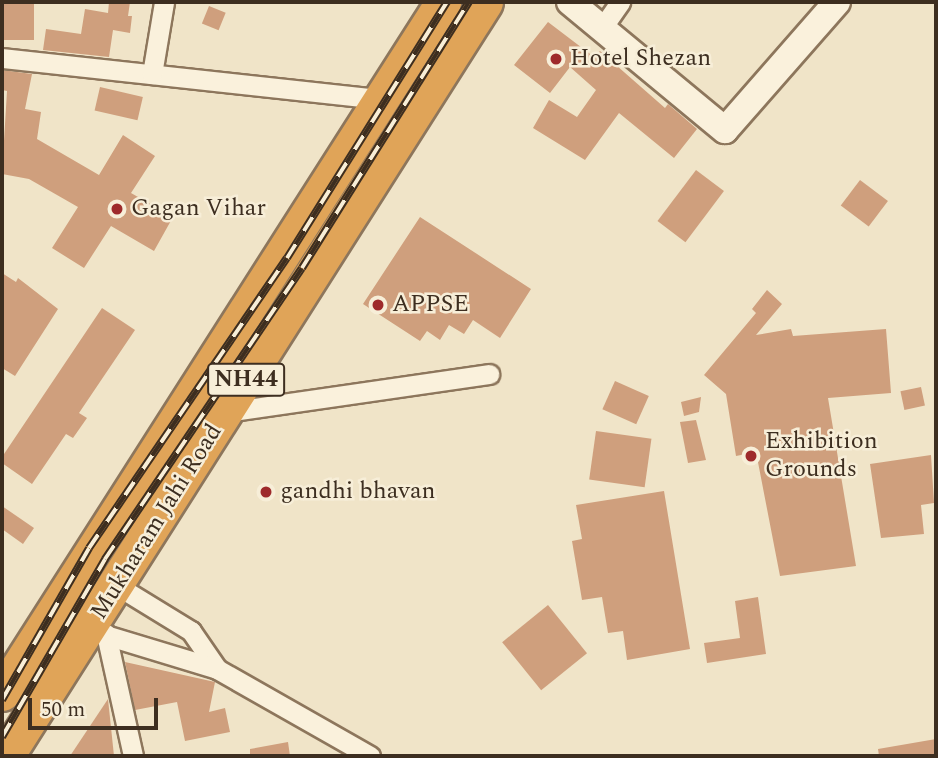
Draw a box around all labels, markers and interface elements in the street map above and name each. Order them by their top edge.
place label: Hotel Shezan [570,45,711,73]
marker: Hotel Shezan [548,51,564,67]
place label: Gagan Vihar [131,195,266,223]
marker: Gagan Vihar [109,201,125,217]
place label: APPSE [392,291,469,319]
marker: APPSE [370,297,386,313]
road number: NH44 [206,360,286,400]
street label: Mukharam Jahi Road [85,419,229,625]
place label: Exhibition Grounds [765,428,878,484]
marker: Exhibition Grounds [743,448,759,464]
place label: gandhi bhavan [280,478,436,506]
marker: gandhi bhavan [258,484,274,500]
scale bar [32,684,161,728]
text: 50 m [41,694,85,726]

